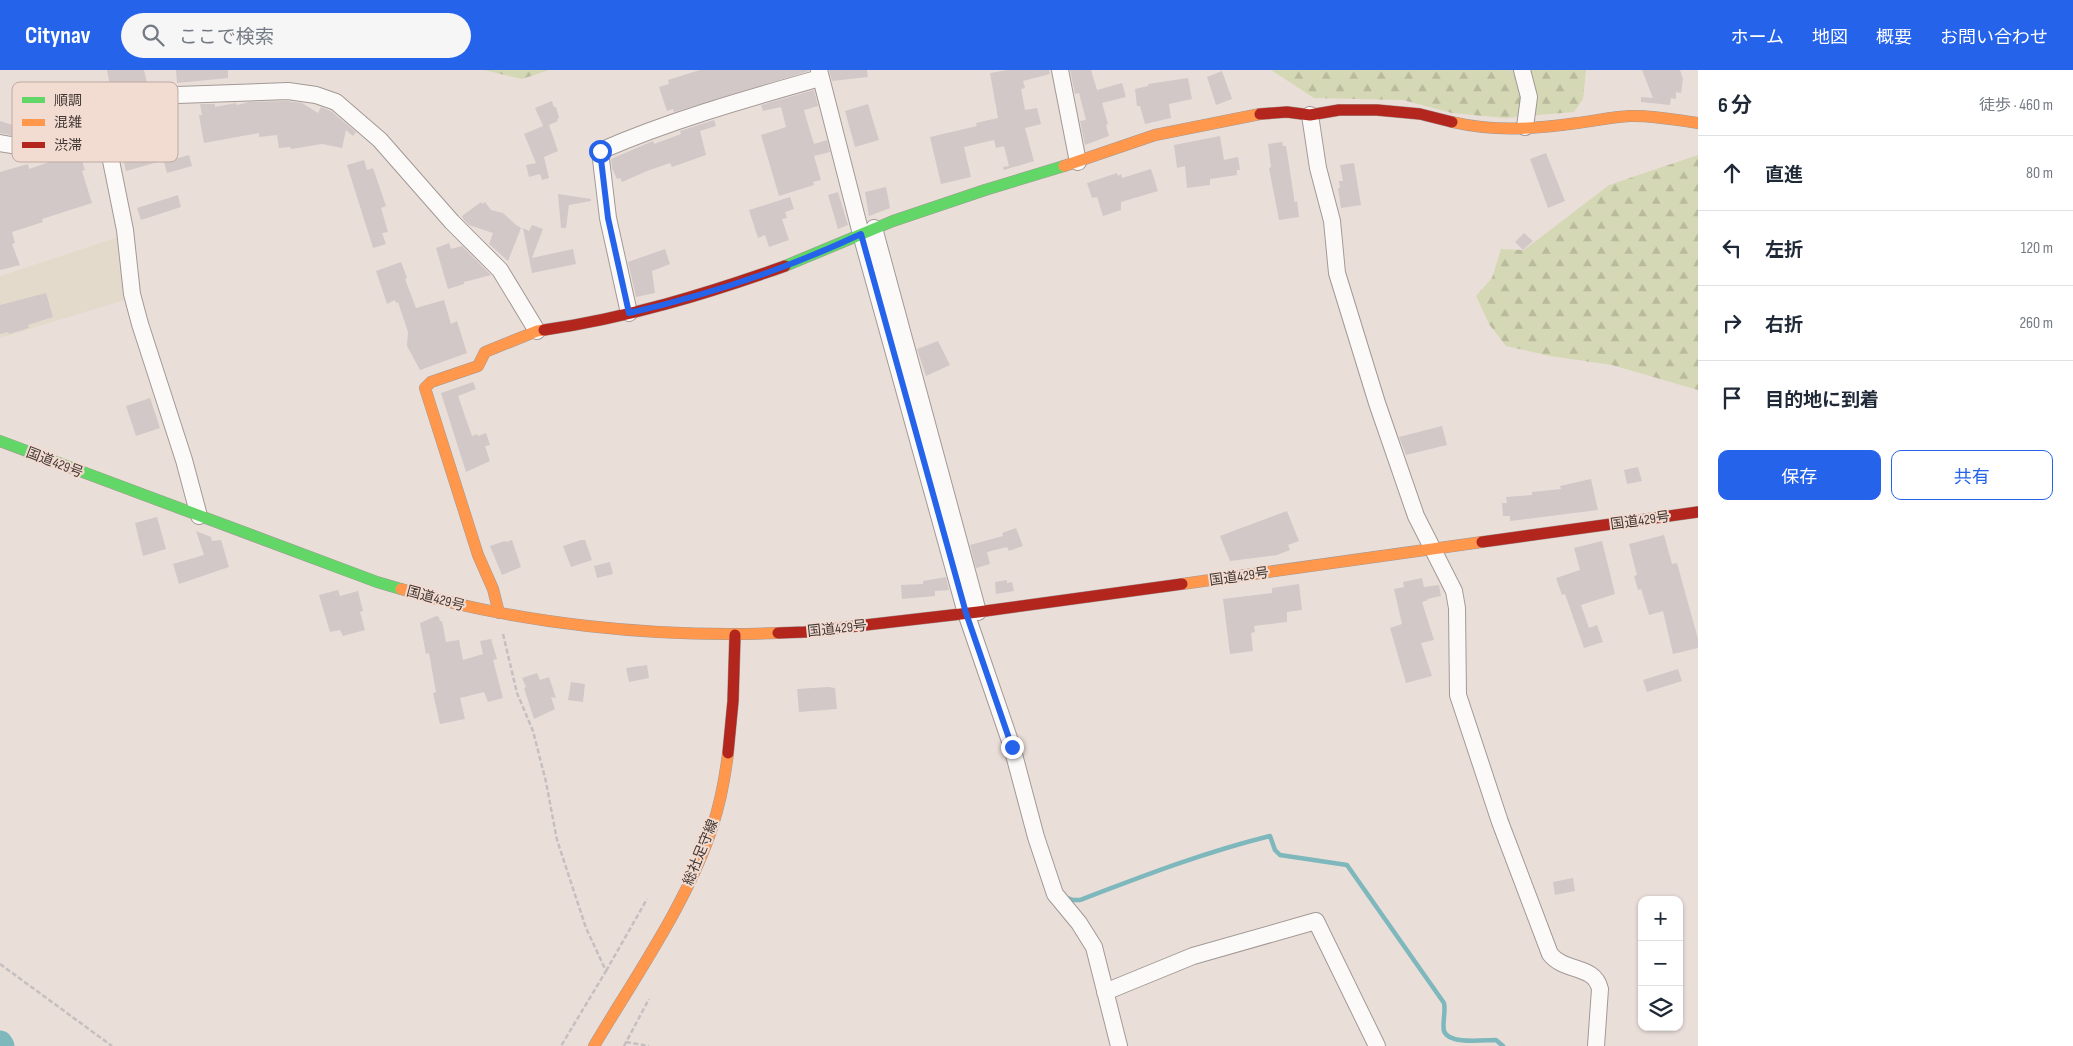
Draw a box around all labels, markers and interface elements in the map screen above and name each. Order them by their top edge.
search box [121,13,471,58]
text: Citynav [25,21,91,50]
icon: search [139,21,167,49]
text: ここで検索 [179,26,274,49]
text: ホーム [1731,27,1784,48]
text: 地図 [1812,27,1848,48]
text: 概要 [1876,27,1912,48]
text: お問い合わせ [1940,27,2048,48]
legend [12,82,178,162]
text: 順調 [54,92,82,109]
text: 6 分 [1718,93,1752,118]
text: 徒歩 · 460 m [1979,96,2053,115]
text: 混雑 [54,114,82,131]
text: 渋滞 [54,137,82,154]
route start [589,140,612,163]
icon: ahead [1718,159,1746,187]
text: 直進 [1765,164,1803,187]
text: 80 m [2026,164,2053,183]
icon: left [1718,234,1746,262]
text: 左折 [1765,239,1803,262]
text: 120 m [2021,239,2053,258]
icon: right [1718,309,1746,337]
text: 右折 [1765,314,1803,337]
text: 260 m [2019,314,2053,333]
icon: arrive [1718,384,1746,412]
text: 目的地に到着 [1765,389,1879,412]
street label: 国道429号 [24,444,86,481]
button: 保存 [1718,450,1881,500]
button: 共有 [1891,450,2053,500]
street label: 国道429号 [1609,508,1671,533]
street label: 国道429号 [1208,564,1270,589]
street label: 国道429号 [405,583,467,614]
street label: 国道429号 [806,617,868,640]
route end [1001,736,1024,759]
street label: 総社足守線 [679,817,721,888]
map controls [1638,896,1683,1031]
button: + [1638,896,1683,941]
button: − [1638,941,1683,986]
button: layers [1638,986,1683,1031]

